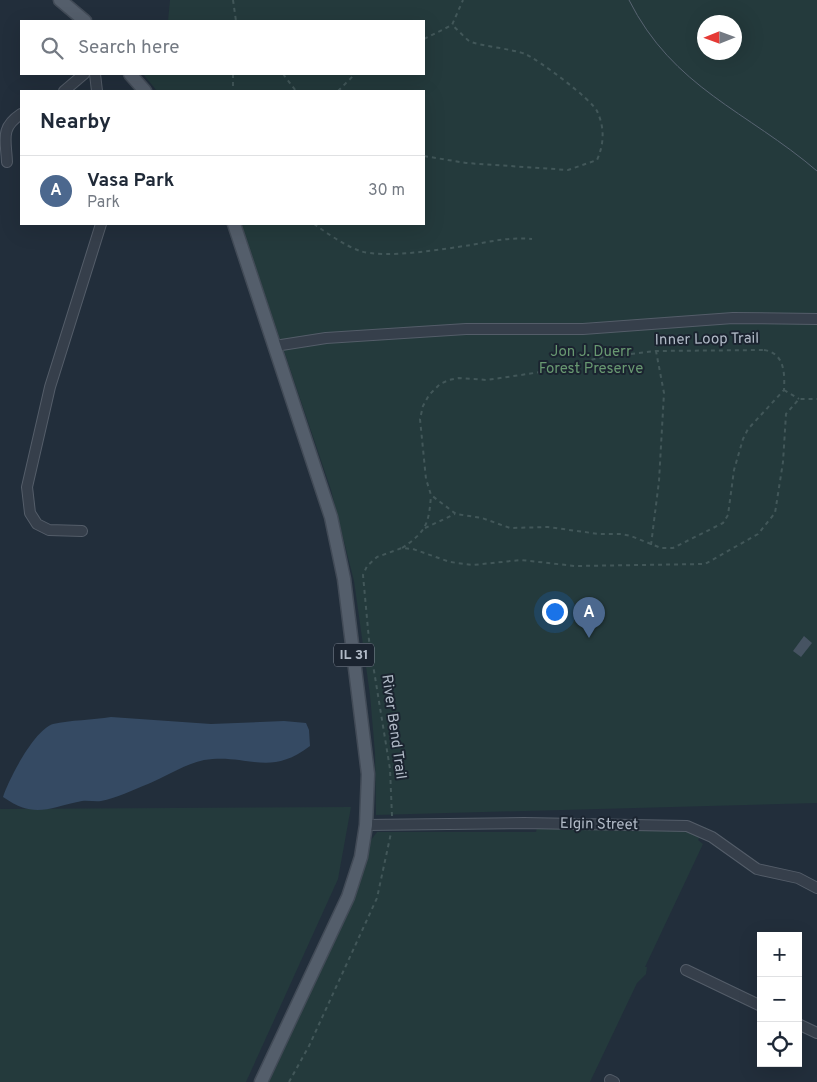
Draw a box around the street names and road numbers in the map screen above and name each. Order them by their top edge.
street label: Inner Loop Trail [655,330,759,350]
road number: IL 31 [334,644,374,666]
street label: River Bend Trail [376,673,410,781]
street label: Elgin Street [560,815,638,835]

